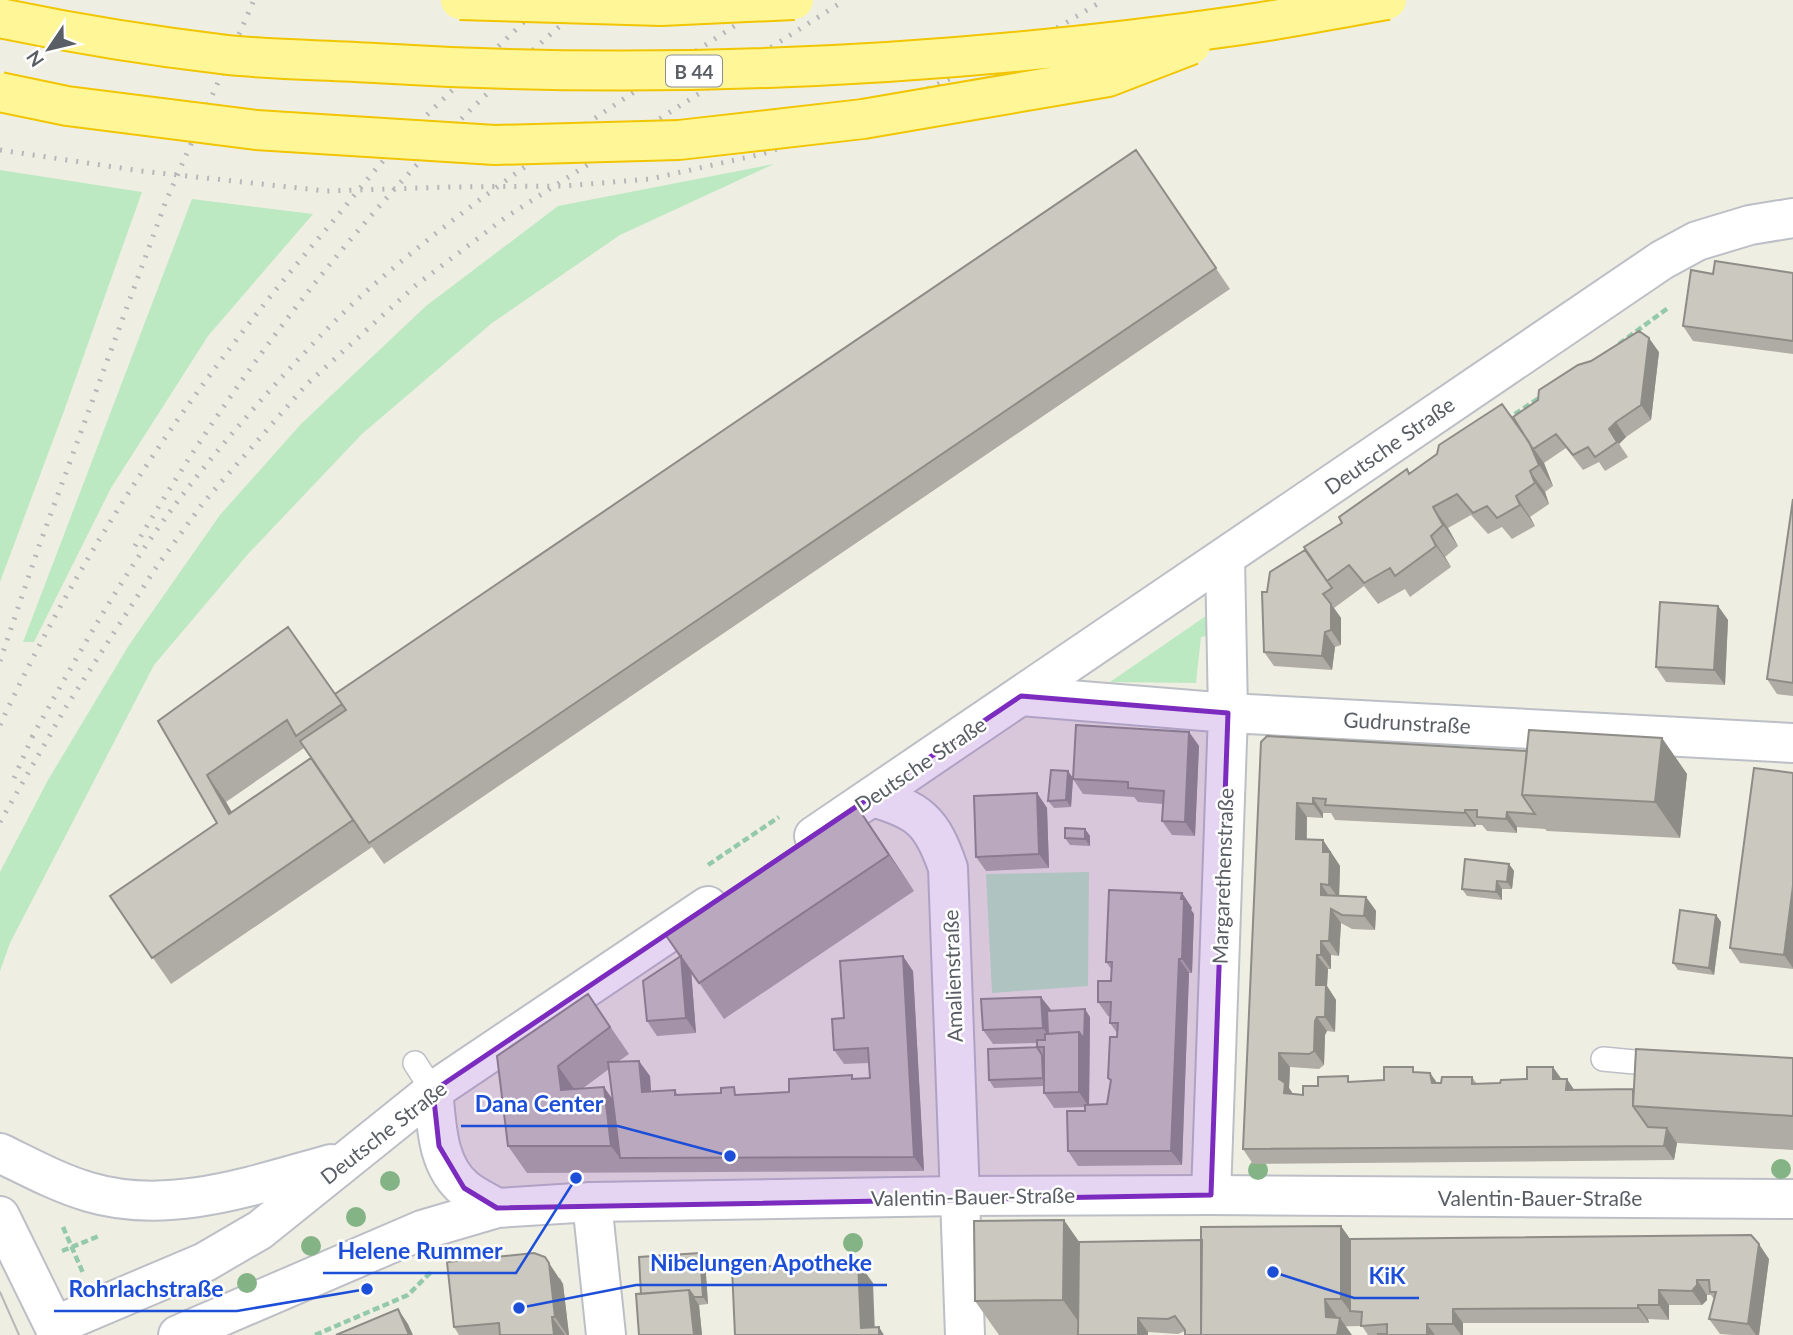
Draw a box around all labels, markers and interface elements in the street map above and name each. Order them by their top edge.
north arrow [14,14,84,84]
text: N [21,46,48,72]
road number: B 44 [666,55,722,86]
street label: Deutsche Straße [1319,391,1459,499]
street label: Gudrunstraße [1343,706,1471,738]
street label: Deutsche Straße [850,711,990,817]
street label: Margarethenstraße [1206,787,1238,965]
street label: Amalienstraße [937,909,967,1043]
street label: Deutsche Straße [315,1075,451,1189]
callout: Dana Center [461,1082,618,1126]
text: Dana Center [475,1089,604,1117]
street label: Valentin-Bauer-Straße [871,1182,1075,1210]
street label: Valentin-Bauer-Straße [1438,1185,1642,1210]
callout: Helene Rummer [323,1229,516,1273]
text: Helene Rummer [337,1236,503,1264]
callout: Nibelungen Apotheke [636,1241,887,1285]
text: Nibelungen Apotheke [650,1248,872,1276]
callout: KiK [1354,1254,1419,1298]
text: KiK [1368,1261,1406,1289]
callout: Rohrlachstraße [54,1267,237,1311]
text: Rohrlachstraße [68,1274,224,1302]

